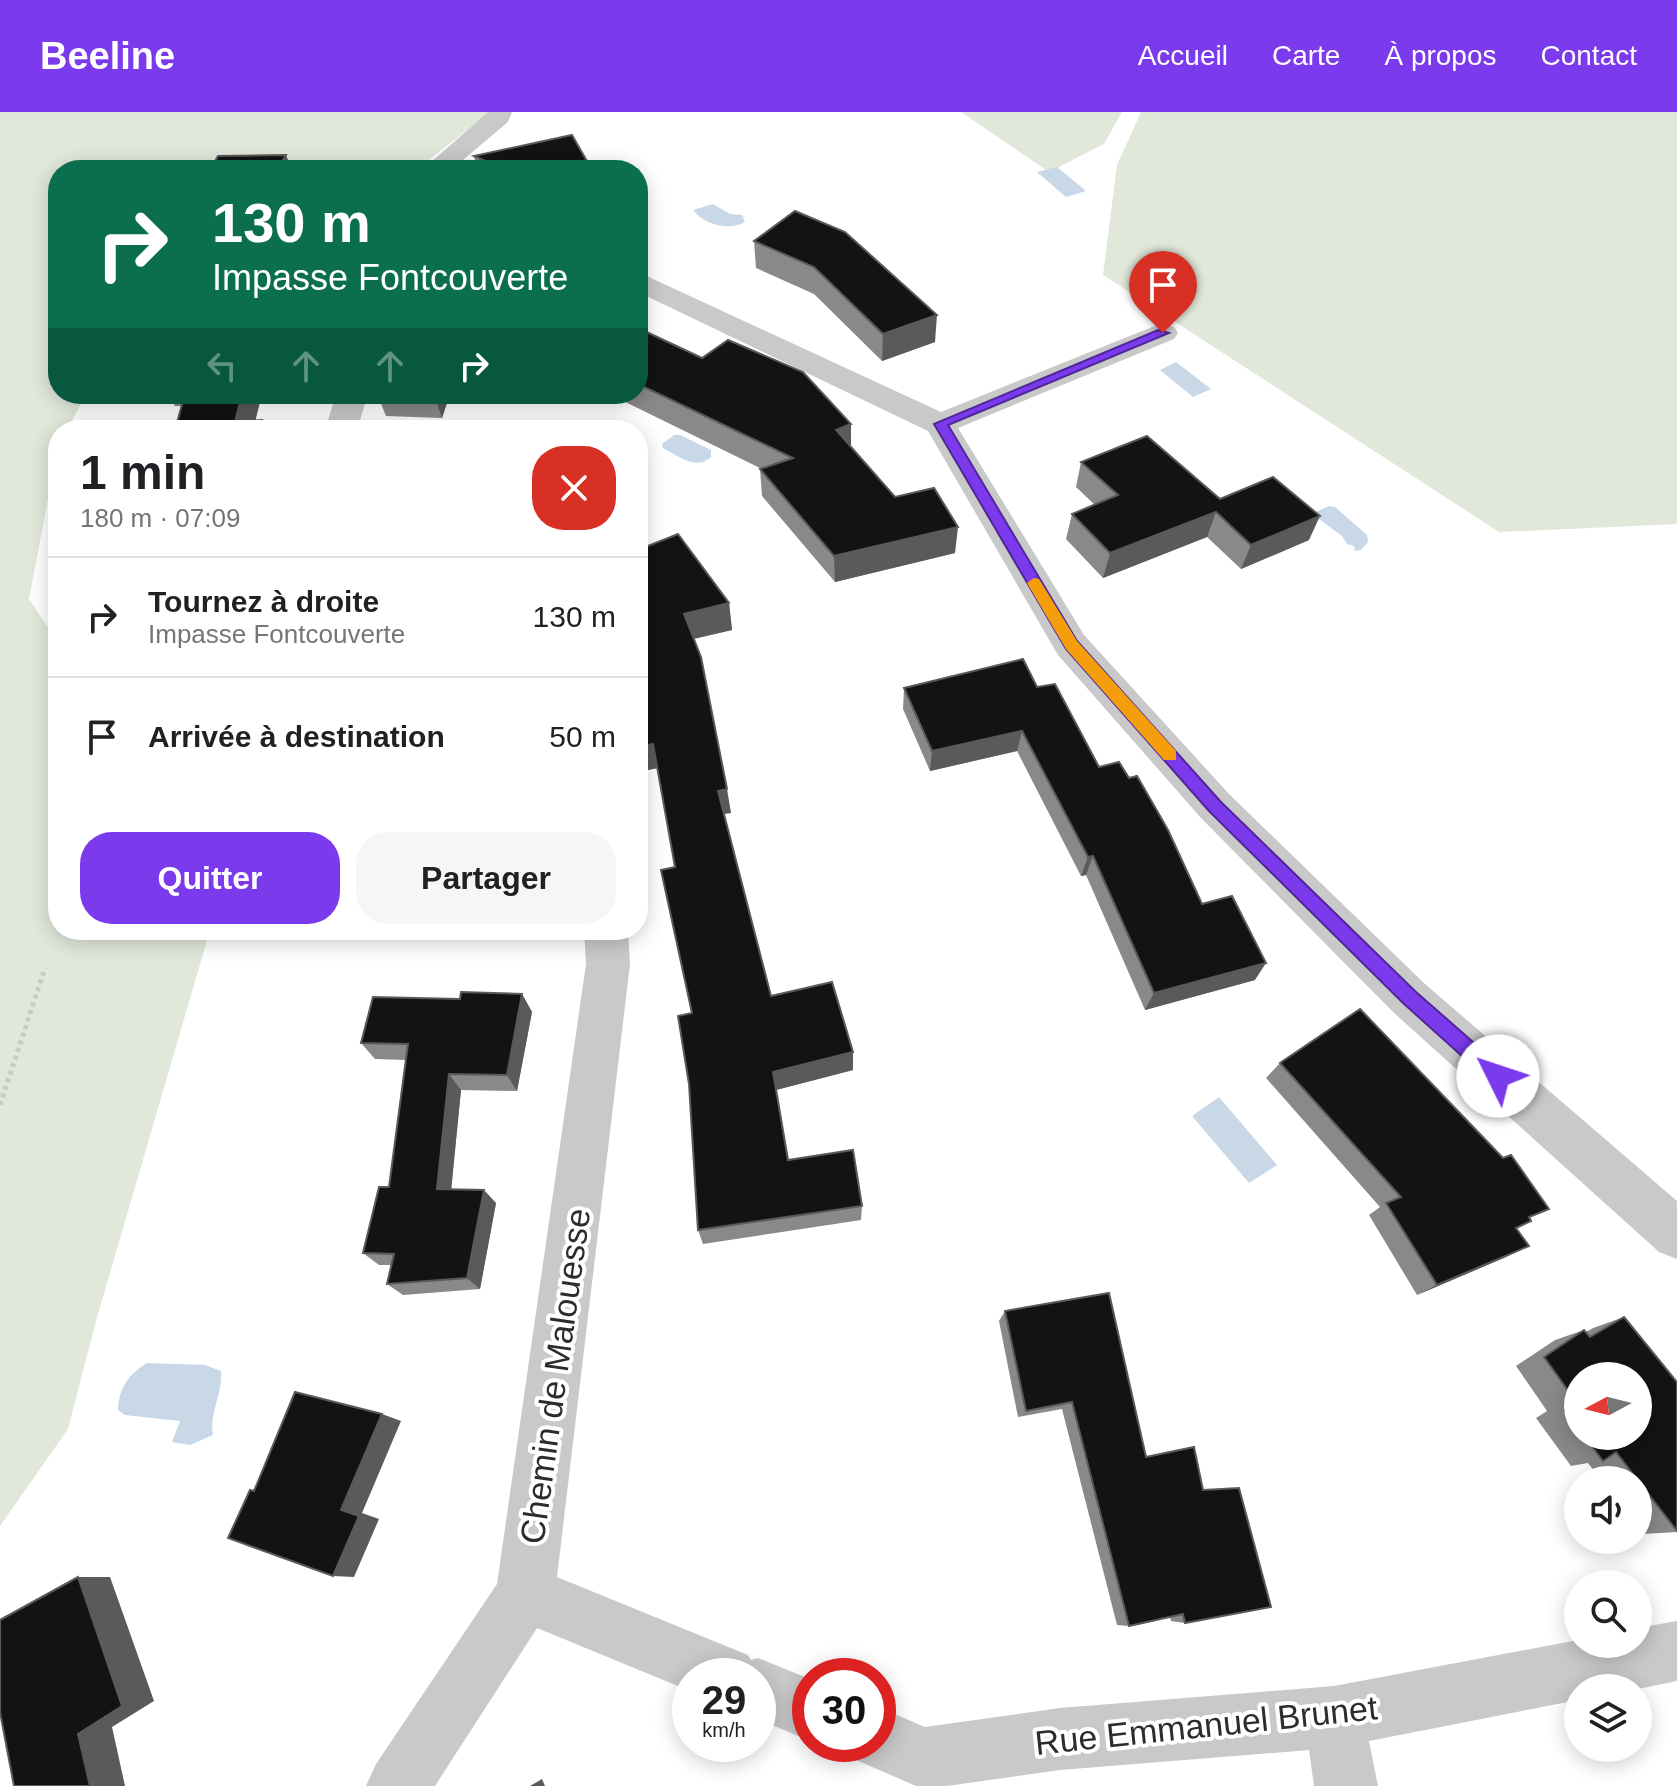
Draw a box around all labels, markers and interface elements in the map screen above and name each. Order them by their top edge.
text: Beeline [40,35,175,77]
text: Accueil [1138,40,1228,71]
text: Carte [1272,40,1340,71]
text: À propos [1384,40,1497,71]
text: Contact [1541,40,1637,71]
text: 130 m [212,191,371,254]
icon: right [80,192,184,296]
pin [1129,251,1197,333]
text: Impasse Fontcouverte [212,257,568,298]
icon: arrive [1141,263,1185,307]
icon: left [200,344,244,388]
icon: ahead [284,344,328,388]
icon: ahead [368,344,412,388]
icon: right [452,344,496,388]
text: 1 min [80,446,205,499]
button: close [532,446,616,530]
text: 180 m · 07:09 [80,503,240,533]
text: Tournez à droite [148,585,379,618]
icon: right [80,595,124,639]
text: 130 m [533,600,616,633]
text: Impasse Fontcouverte [148,619,405,649]
icon: arrive [80,715,124,759]
text: Arrivée à destination [148,720,445,753]
text: 50 m [549,720,616,753]
button: Quitter [80,832,340,924]
button: Partager [356,832,616,924]
position arrow [1456,1034,1540,1118]
street label: Chemin de Malouesse [513,1206,597,1546]
north arrow [1564,1362,1652,1450]
map controls [1564,1362,1652,1762]
button: sound [1564,1466,1652,1554]
button: search [1564,1570,1652,1658]
speed limit sign: 30 [792,1658,896,1762]
button: layers [1564,1674,1652,1762]
text: 29 [702,1678,746,1722]
street label: Rue Emmanuel Brunet [1033,1688,1380,1762]
text: km/h [702,1719,746,1741]

